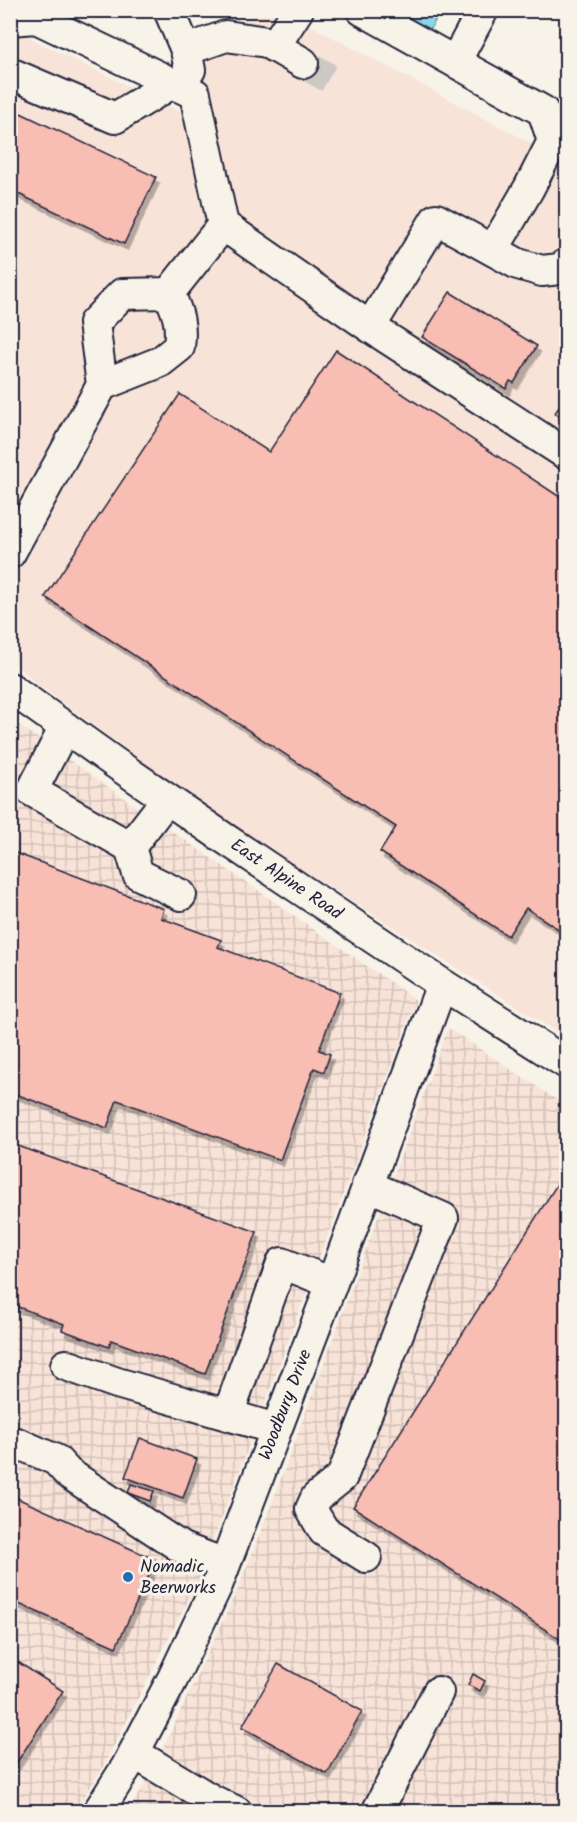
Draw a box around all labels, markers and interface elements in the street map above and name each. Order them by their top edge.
street label: East Alpine Road [224,832,349,929]
street label: Woodbury Drive [252,1345,320,1465]
place label: Nomadic Beerworks [140,1553,216,1603]
marker: Nomadic Beerworks [121,1570,135,1584]

